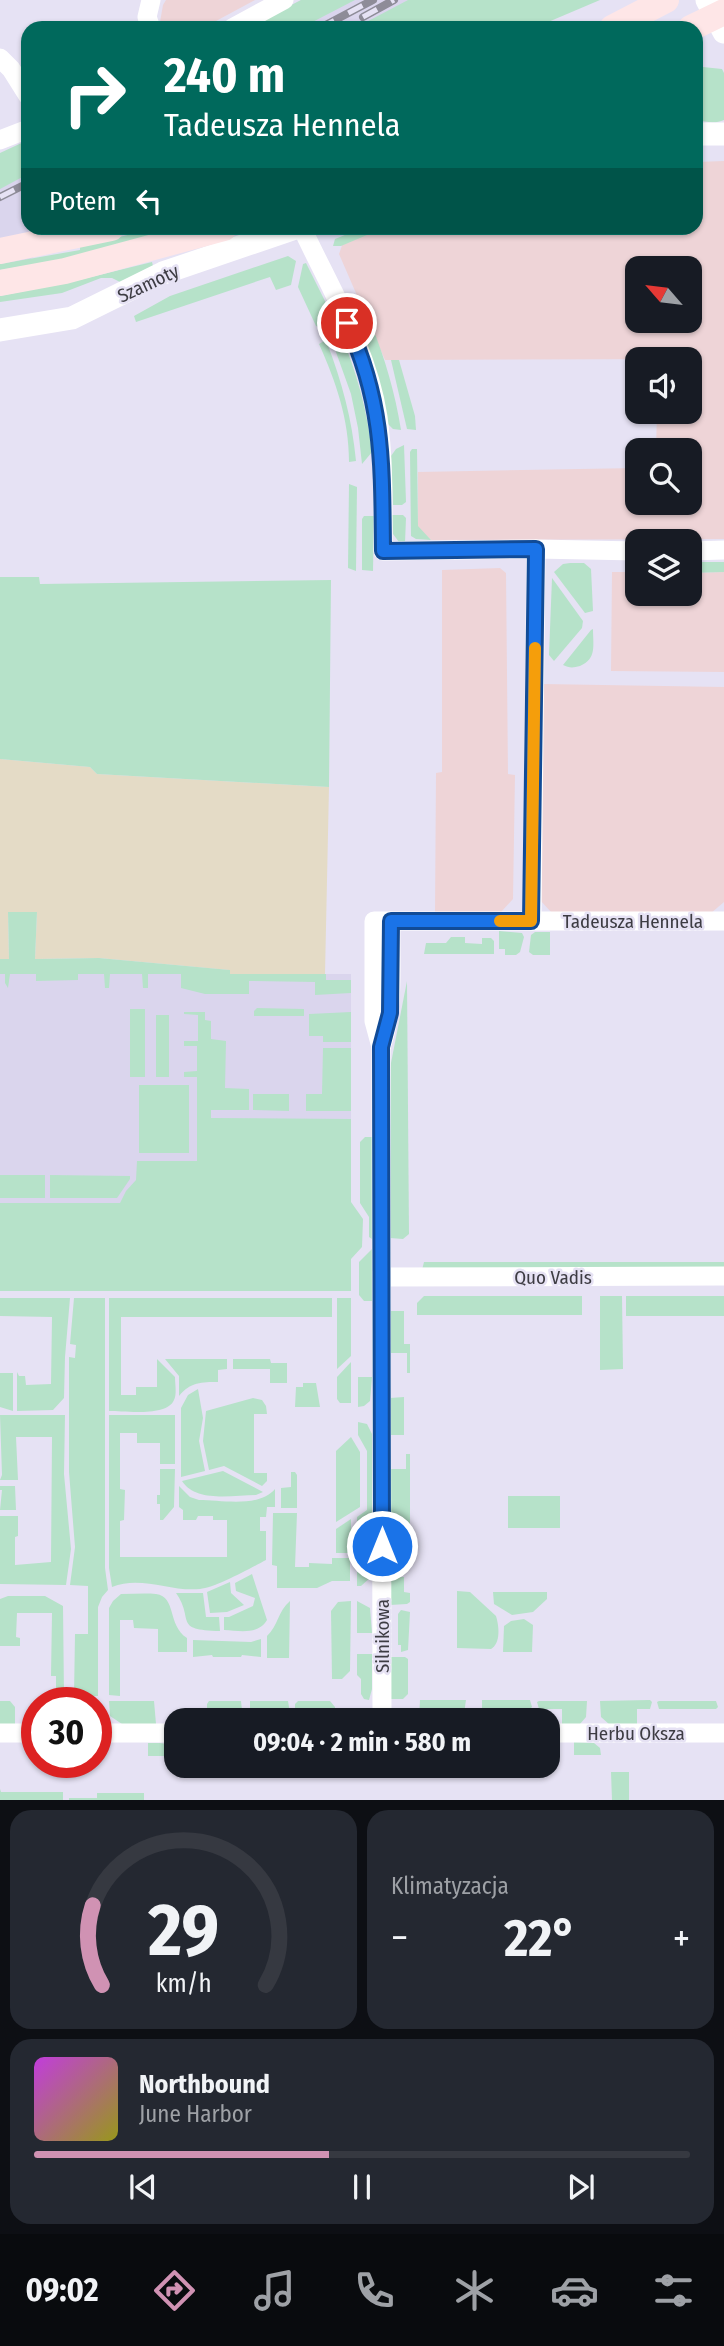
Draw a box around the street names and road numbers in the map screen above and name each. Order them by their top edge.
street label: Szamoty [114,259,183,308]
street label: Tadeusza Hennela [563,910,703,933]
street label: Quo Vadis [514,1266,592,1289]
street label: Silnikowa [371,1599,394,1673]
street label: Herbu Oksza [587,1722,685,1745]

